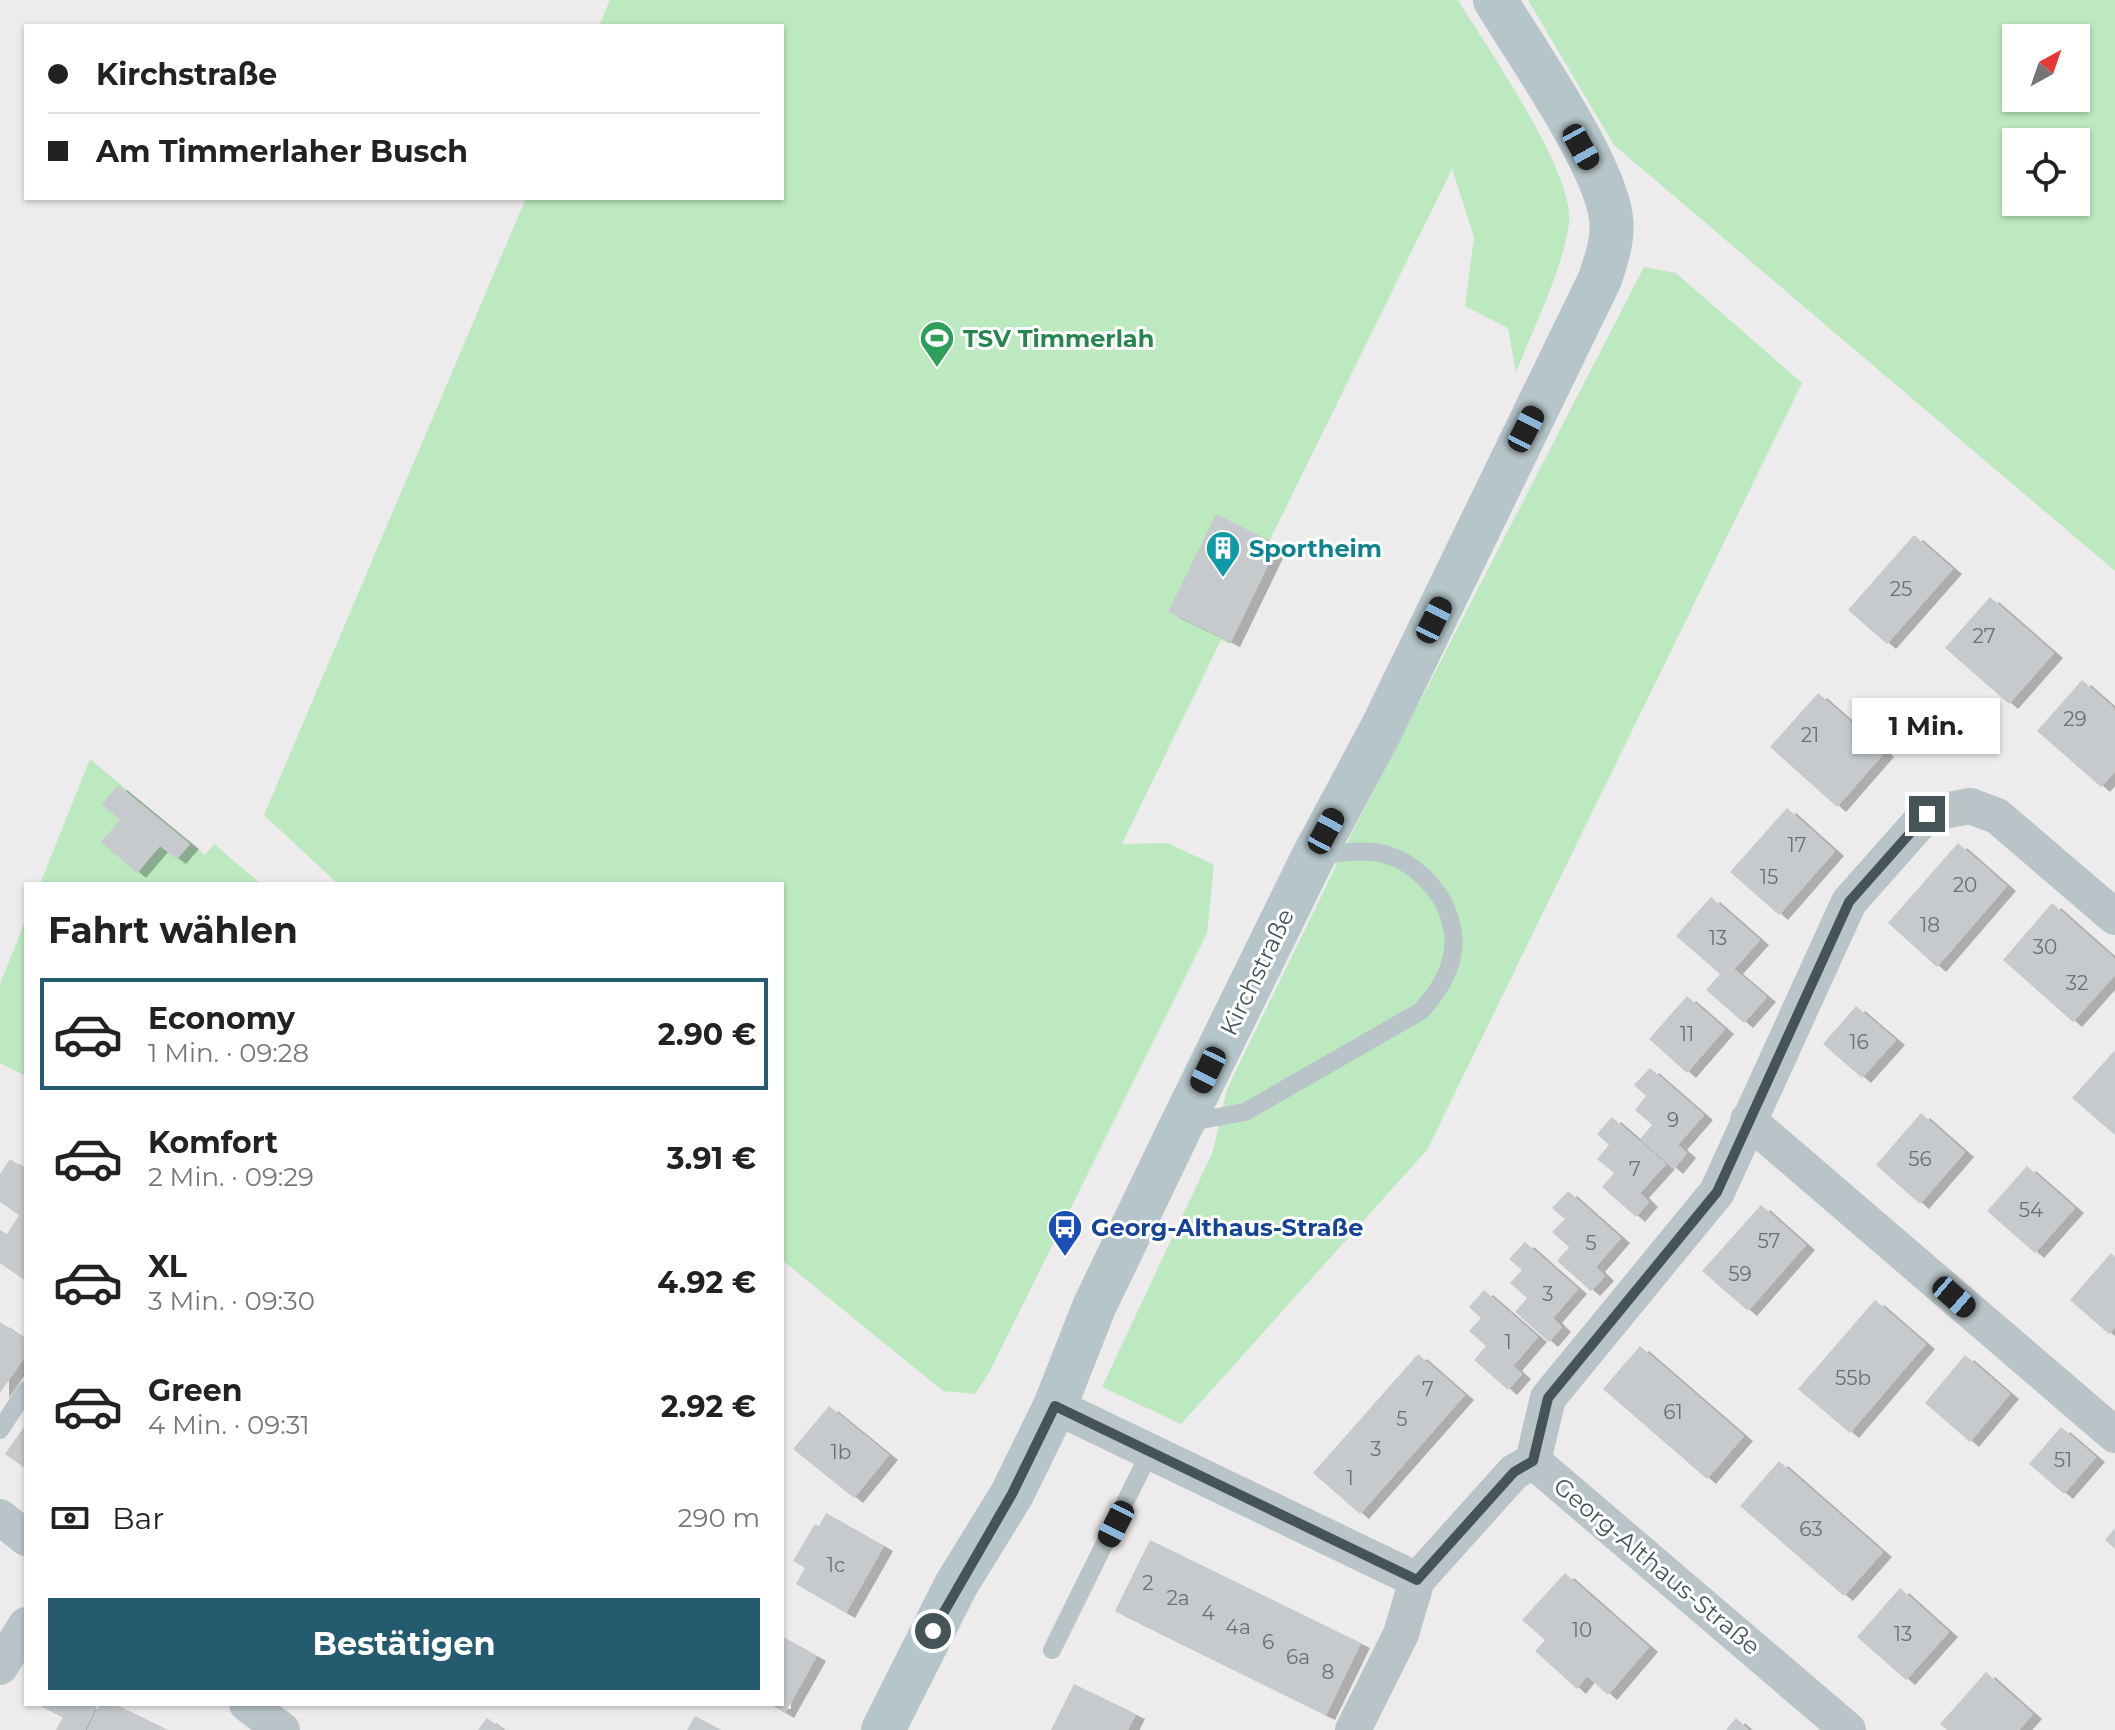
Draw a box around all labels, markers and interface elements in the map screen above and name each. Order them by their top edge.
north arrow [2002,24,2090,112]
map controls [2002,24,2090,216]
text: Kirchstraße [96,56,277,93]
car [1559,120,1603,174]
button: locate [2002,128,2090,216]
text: Am Timmerlaher Busch [96,133,468,170]
sports icon: TSV Timmerlah [918,319,956,369]
place label: TSV Timmerlah [963,324,1154,353]
car [1504,402,1548,456]
building icon: Sportheim [1204,529,1242,579]
place label: Sportheim [1249,534,1382,563]
house number: 25 [1890,577,1912,601]
car [1413,593,1455,647]
house number: 27 [1972,624,1996,648]
callout: 1 Min. [1853,698,2001,754]
house number: 29 [2063,707,2087,731]
text: 1 Min. [1889,710,1963,742]
house number: 21 [1801,723,1819,747]
route end [1909,796,1945,832]
car [1304,804,1348,858]
house number: 17 [1788,833,1807,857]
house number: 15 [1760,865,1778,889]
house number: 20 [1953,873,1977,897]
street label: Kirchstraße [1214,904,1300,1040]
text: Fahrt wählen [48,908,298,952]
house number: 18 [1920,913,1940,937]
house number: 13 [1709,926,1727,950]
house number: 30 [2033,935,2057,959]
house number: 32 [2066,971,2088,995]
icon: car [52,998,124,1070]
text: Economy [148,1000,295,1037]
text: 2.90 € [658,1016,756,1053]
house number: 11 [1680,1022,1694,1046]
house number: 16 [1849,1030,1869,1054]
text: 1 Min. · 09:28 [148,1037,309,1069]
car [1187,1043,1229,1097]
house number: 9 [1667,1108,1679,1132]
icon: car [52,1122,124,1194]
text: Komfort [148,1124,278,1161]
text: 3.91 € [667,1140,756,1177]
house number: 56 [1908,1147,1932,1171]
house number: 7 [1629,1157,1641,1181]
text: 2 Min. · 09:29 [148,1161,314,1193]
house number: 54 [2019,1198,2043,1222]
bus stop icon: Georg-Althaus-Straße [1046,1208,1084,1258]
place label: Georg-Althaus-Straße [1091,1213,1363,1242]
house number: 57 [1758,1229,1780,1253]
house number: 5 [1585,1231,1597,1255]
icon: car [52,1246,124,1318]
text: XL [148,1248,187,1285]
house number: 59 [1728,1262,1752,1286]
text: 4.92 € [657,1264,756,1301]
car [1928,1272,1980,1322]
house number: 3 [1542,1282,1554,1306]
text: 3 Min. · 09:30 [148,1285,315,1317]
house number: 1 [1504,1330,1512,1354]
house number: 55b [1835,1366,1871,1390]
icon: car [52,1370,124,1442]
text: Green [148,1372,242,1409]
house number: 7 [1422,1377,1434,1401]
text: 2.92 € [661,1388,756,1425]
house number: 61 [1663,1400,1683,1424]
house number: 5 [1396,1407,1408,1431]
text: 4 Min. · 09:31 [148,1409,310,1441]
house number: 3 [1370,1437,1382,1461]
house number: 1b [831,1440,851,1464]
house number: 51 [2054,1448,2072,1472]
house number: 1 [1346,1466,1354,1490]
street label: Georg-Althaus-Straße [1548,1471,1766,1661]
icon: cash [48,1496,92,1540]
car [1094,1497,1138,1551]
text: Bar [112,1500,164,1537]
text: 290 m [678,1502,760,1534]
house number: 63 [1799,1517,1823,1541]
house number: 1c [827,1553,845,1577]
house number: 2 [1142,1571,1154,1595]
house number: 2a [1166,1586,1190,1610]
button: Bestätigen [48,1598,760,1690]
house number: 4 [1201,1601,1215,1625]
route start [915,1613,951,1649]
house number: 4a [1225,1615,1251,1639]
house number: 10 [1572,1618,1592,1642]
house number: 13 [1894,1622,1912,1646]
house number: 6 [1262,1630,1274,1654]
house number: 6a [1286,1645,1310,1669]
house number: 8 [1322,1660,1334,1684]

